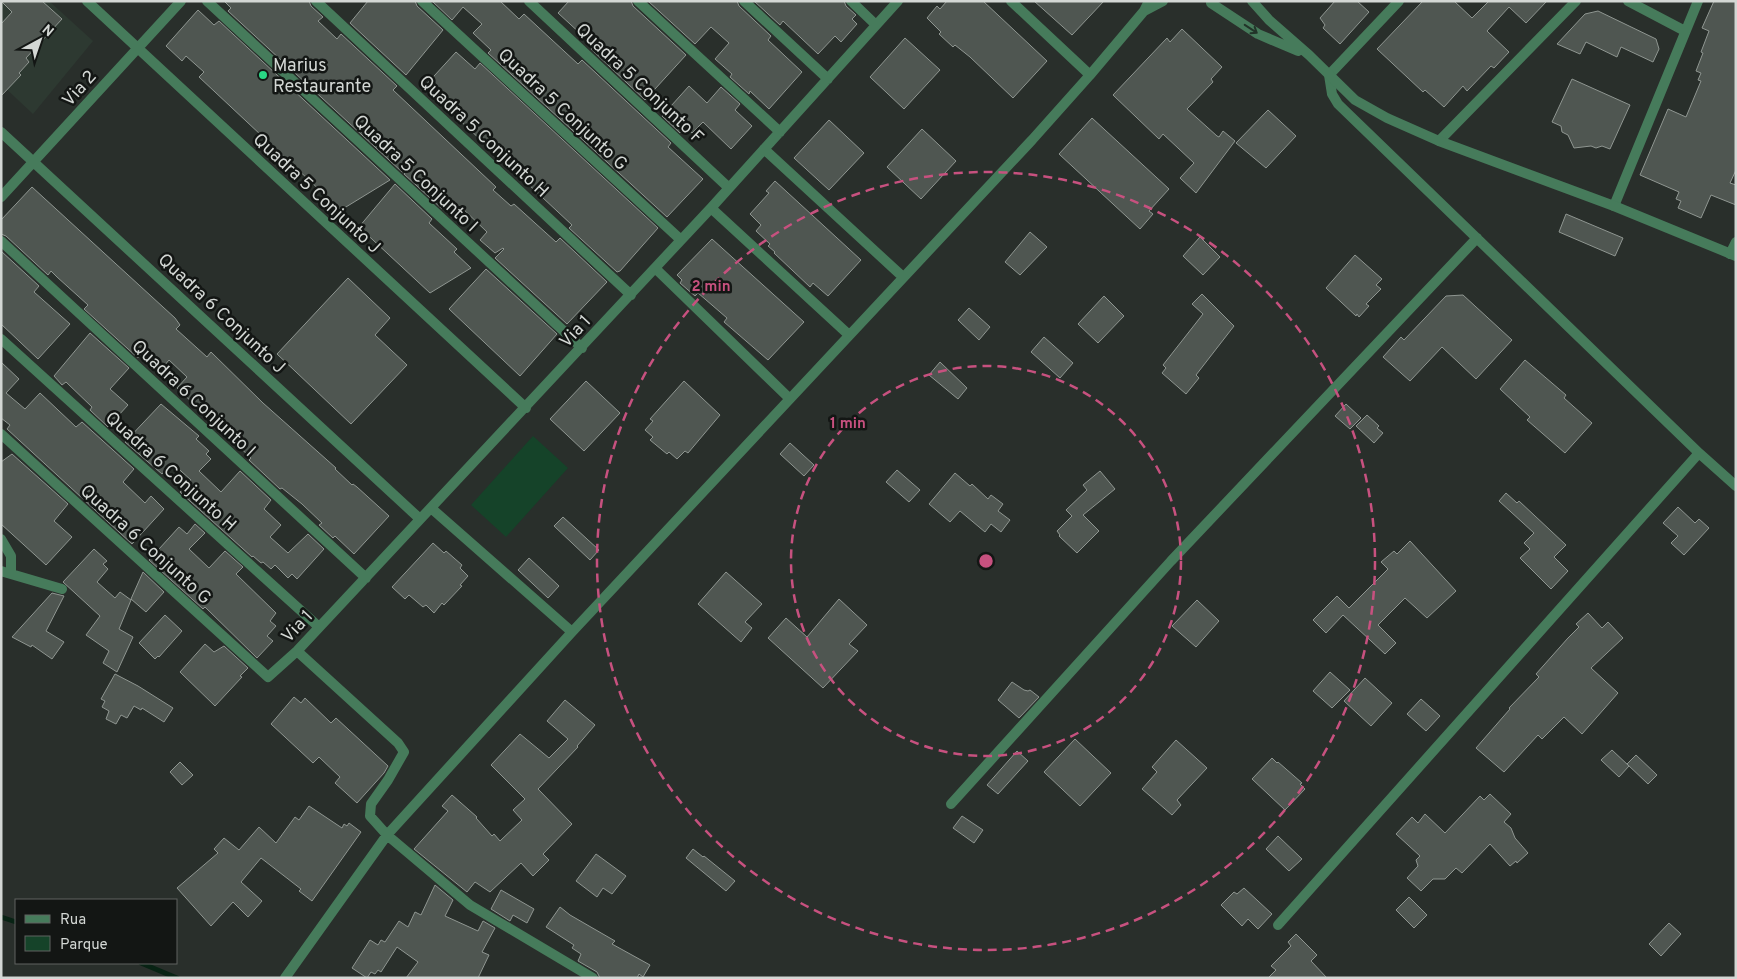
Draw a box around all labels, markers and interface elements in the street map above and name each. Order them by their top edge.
north arrow [15,15,65,65]
street label: Quadra 5 Conjunto F [570,19,708,149]
text: N [38,21,57,41]
one-way arrow [1244,24,1258,34]
street label: Quadra 5 Conjunto G [492,44,632,176]
place label: Marius Restaurante [273,55,371,99]
street label: Via 2 [58,66,102,112]
marker: Marius Restaurante [257,69,269,81]
street label: Quadra 5 Conjunto H [413,71,553,203]
street label: Quadra 5 Conjunto I [348,110,482,238]
street label: Quadra 5 Conjunto J [247,129,385,259]
street label: Quadra 6 Conjunto J [152,249,290,379]
text: 2 min [691,278,731,297]
street label: Via 1 [555,311,597,353]
street label: Quadra 6 Conjunto I [126,336,260,463]
street label: Quadra 6 Conjunto H [99,407,241,537]
text: 1 min [830,415,866,434]
street label: Quadra 6 Conjunto G [75,480,215,610]
centre of rings [977,552,995,570]
street label: Via 1 [277,606,319,648]
legend [15,899,178,964]
text: Rua [60,911,86,930]
text: Parque [60,936,108,955]

